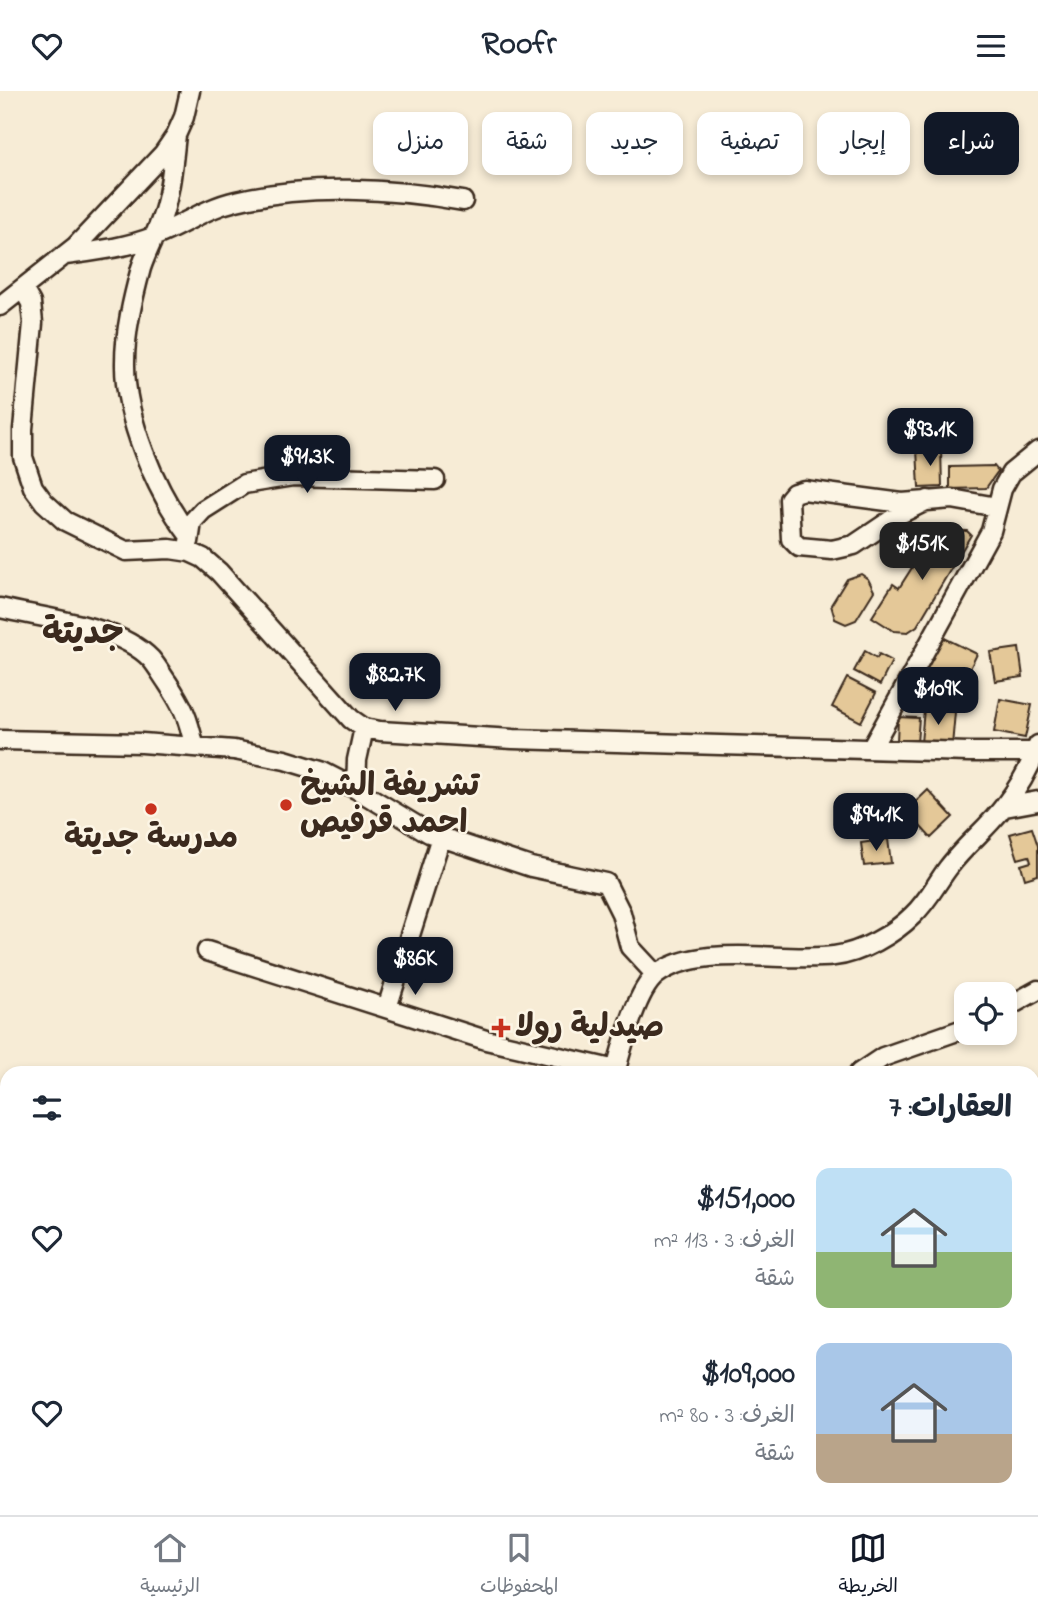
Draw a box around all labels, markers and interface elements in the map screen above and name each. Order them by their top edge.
text: Roofr [482,22,556,69]
icon: heart [28,27,66,65]
icon: menu [972,27,1010,65]
chip: منزل [373,112,468,175]
chip: شقة [482,112,572,175]
chip: جديد [586,112,683,175]
chip: تصفية [697,112,803,175]
chip: إيجار [817,112,910,175]
chip: شراء [924,112,1019,175]
pin: $93.1K [873,409,987,468]
text: $93.1K [903,414,957,447]
pin: $91.3K [250,435,364,495]
text: $91.3K [280,441,334,474]
pin: $151K [873,523,971,582]
text: $151K [896,528,948,561]
district label: جديتة [42,609,124,660]
pin: $82.7K [338,653,452,713]
text: $82.7K [365,659,425,692]
pin: $109K [889,667,987,727]
text: $109K [913,673,963,706]
place label: تشريفة الشيخ احمد قرفيص [300,764,481,848]
pin: $94.1K [819,793,933,853]
marker: تشريفة الشيخ احمد قرفيص [278,797,294,813]
text: $94.1K [849,799,903,832]
marker: مدرسة جديتة [143,801,159,817]
place label: مدرسة جديتة [64,816,238,863]
pin: $86K [374,937,456,997]
text: $86K [393,943,437,976]
map controls [954,982,1017,1045]
button: locate [954,982,1017,1045]
place label: صيدلية رولا [515,1005,664,1052]
marker: صيدلية رولا [493,1020,509,1036]
text: العقارات: 7 [889,1087,1012,1131]
icon: filters [28,1089,66,1127]
text: $151,000 [697,1178,795,1222]
icon: home [872,1196,956,1280]
icon: heart [28,1219,66,1257]
text: الغرف: 3 · 113 m² [654,1225,795,1258]
text: شقة [755,1263,795,1296]
text: $109,000 [701,1353,795,1397]
icon: home [872,1371,956,1455]
icon: heart [28,1394,66,1432]
text: الغرف: 3 · 80 m² [659,1400,795,1433]
text: شقة [755,1438,795,1471]
tab: الرئيسية [140,1529,200,1602]
tab: المحفوظات [480,1529,558,1602]
tab: الخريطة [839,1529,898,1602]

